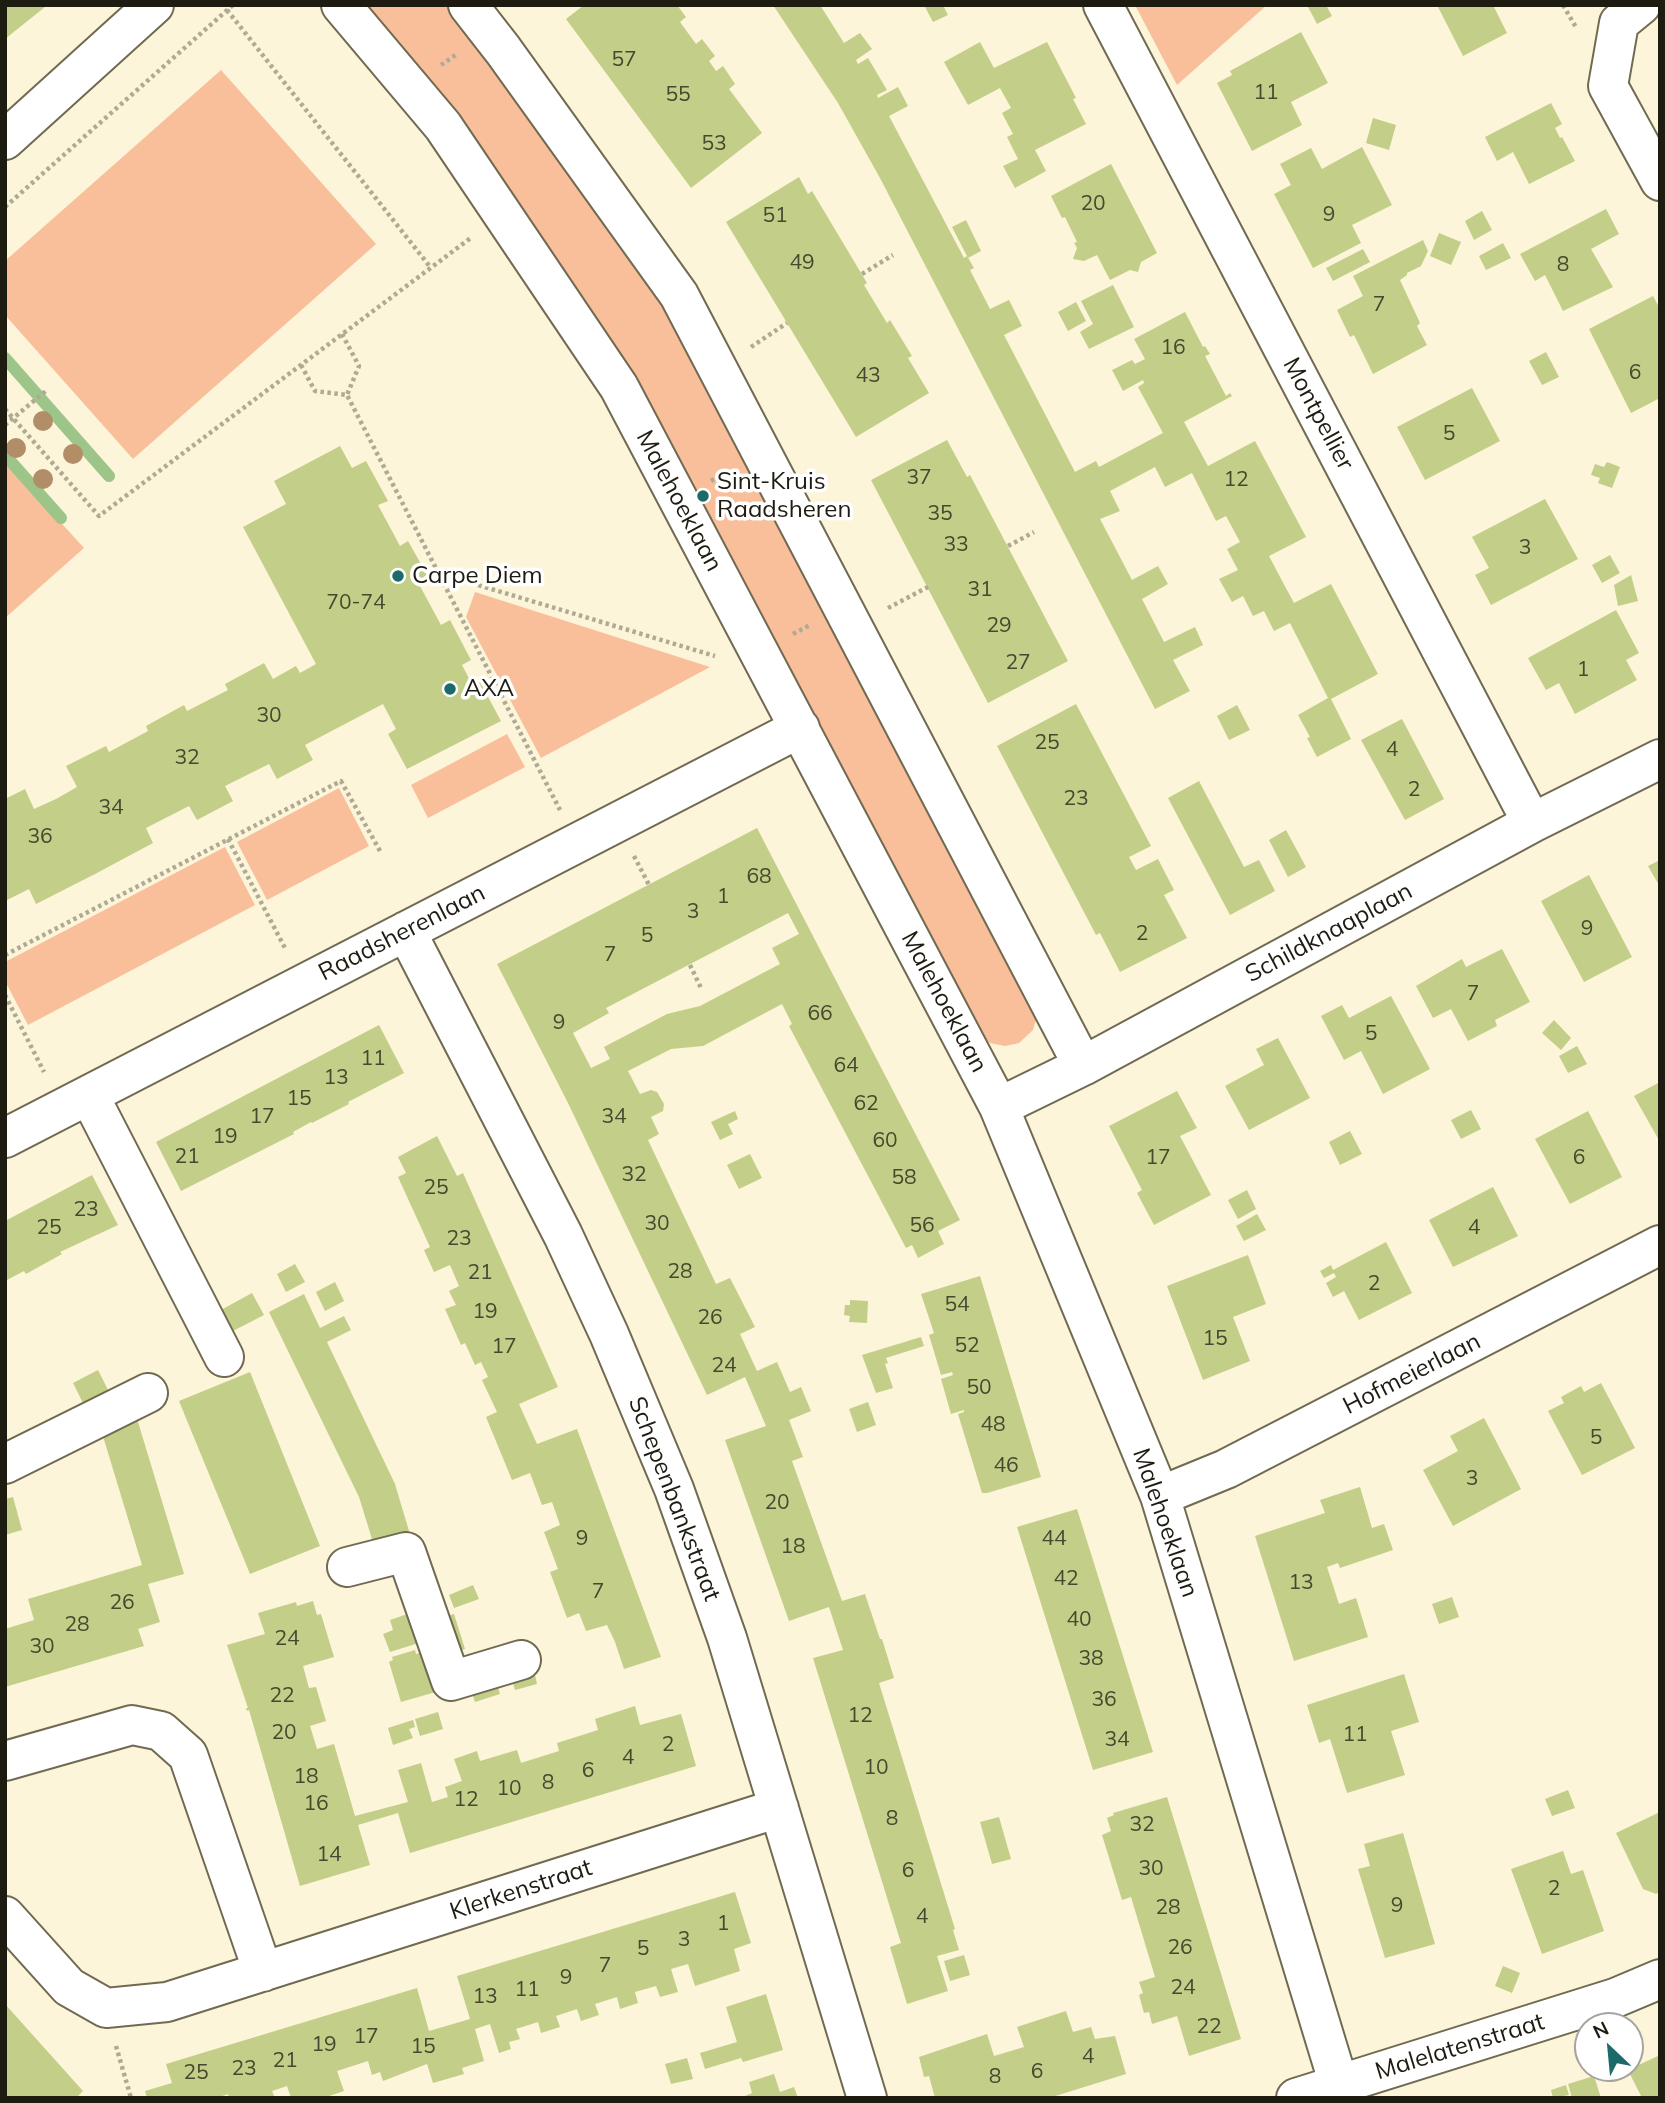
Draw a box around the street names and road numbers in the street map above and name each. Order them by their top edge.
street label: Montpellier [1276,353,1360,475]
street label: Malehoeklaan [630,426,728,576]
street label: Schildknaaplaan [1241,877,1417,989]
street label: Raadsherenlaan [314,879,490,987]
street label: Malehoeklaan [895,927,993,1077]
street label: Hofmeierlaan [1339,1327,1485,1421]
street label: Schepenbankstraat [622,1393,726,1605]
street label: Malehoeklaan [1126,1445,1204,1601]
street label: Klerkenstraat [446,1853,596,1927]
street label: Malelatenstraat [1372,2008,1548,2086]

